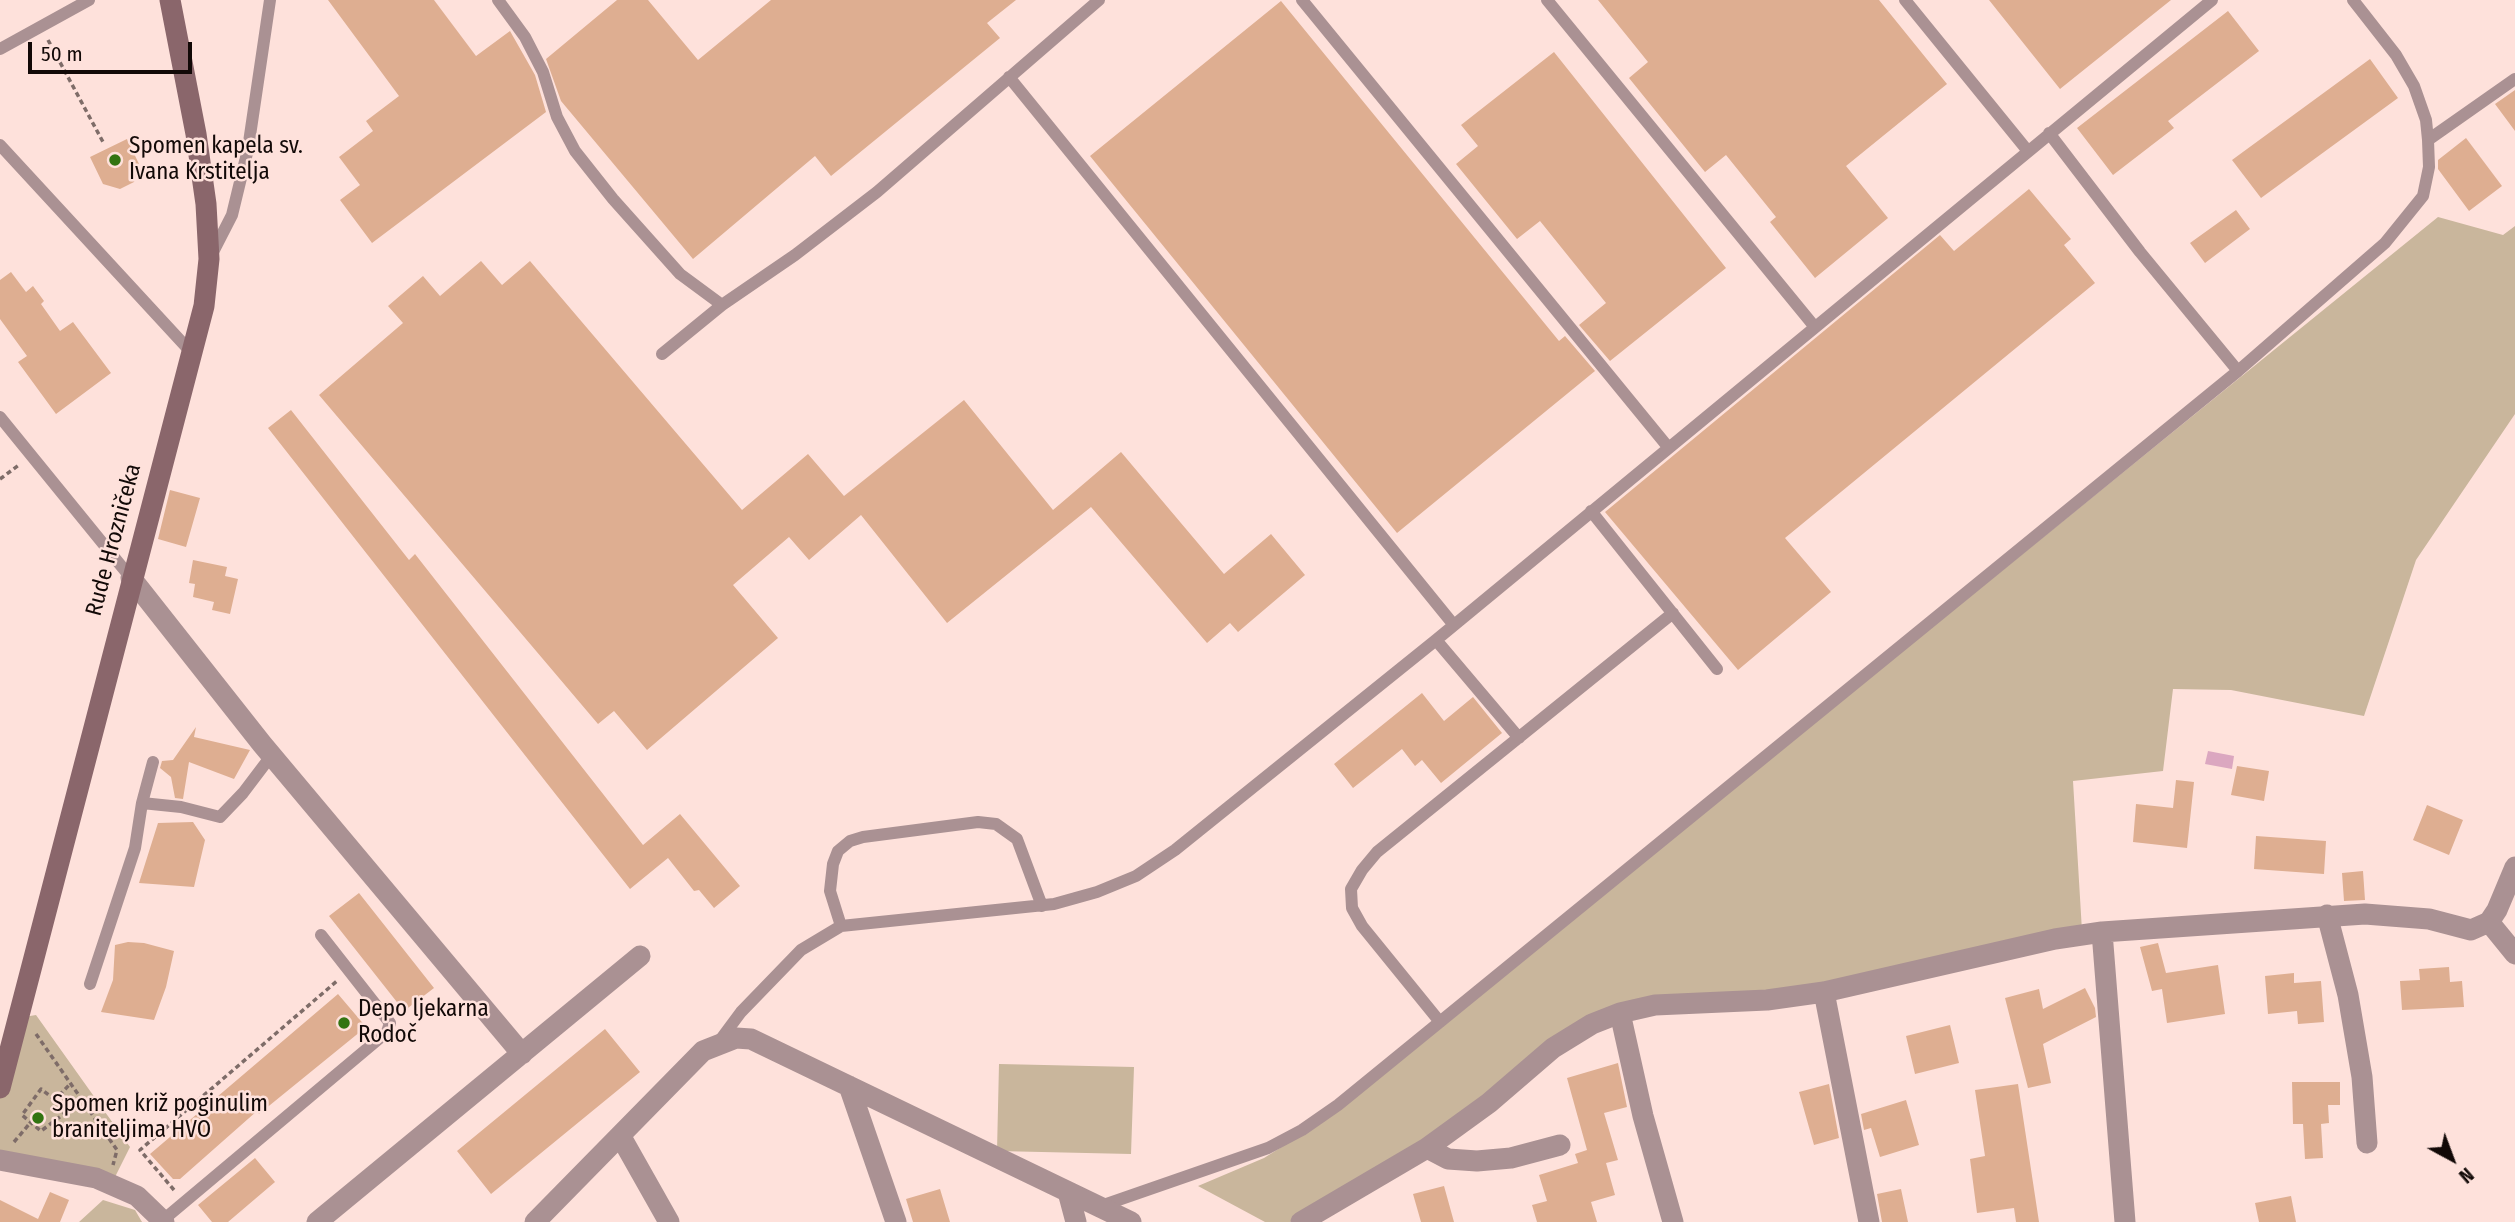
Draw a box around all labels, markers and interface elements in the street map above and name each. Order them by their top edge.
scale bar [32,28,196,72]
text: 50 m [41,41,83,67]
place label: Spomen kapela sv. Ivana Krstitelja [129,133,303,187]
marker: Spomen kapela sv. Ivana Krstitelja [107,152,123,168]
street label: Rude Hrozničeka [80,461,148,619]
place label: Depo ljekarna Rodoč [358,996,489,1050]
marker: Depo ljekarna Rodoč [336,1015,352,1031]
place label: Spomen križ poginulim braniteljima HVO [52,1091,268,1145]
marker: Spomen križ poginulim braniteljima HVO [30,1110,46,1126]
north arrow [2417,1124,2487,1194]
text: N [2454,1163,2478,1188]

